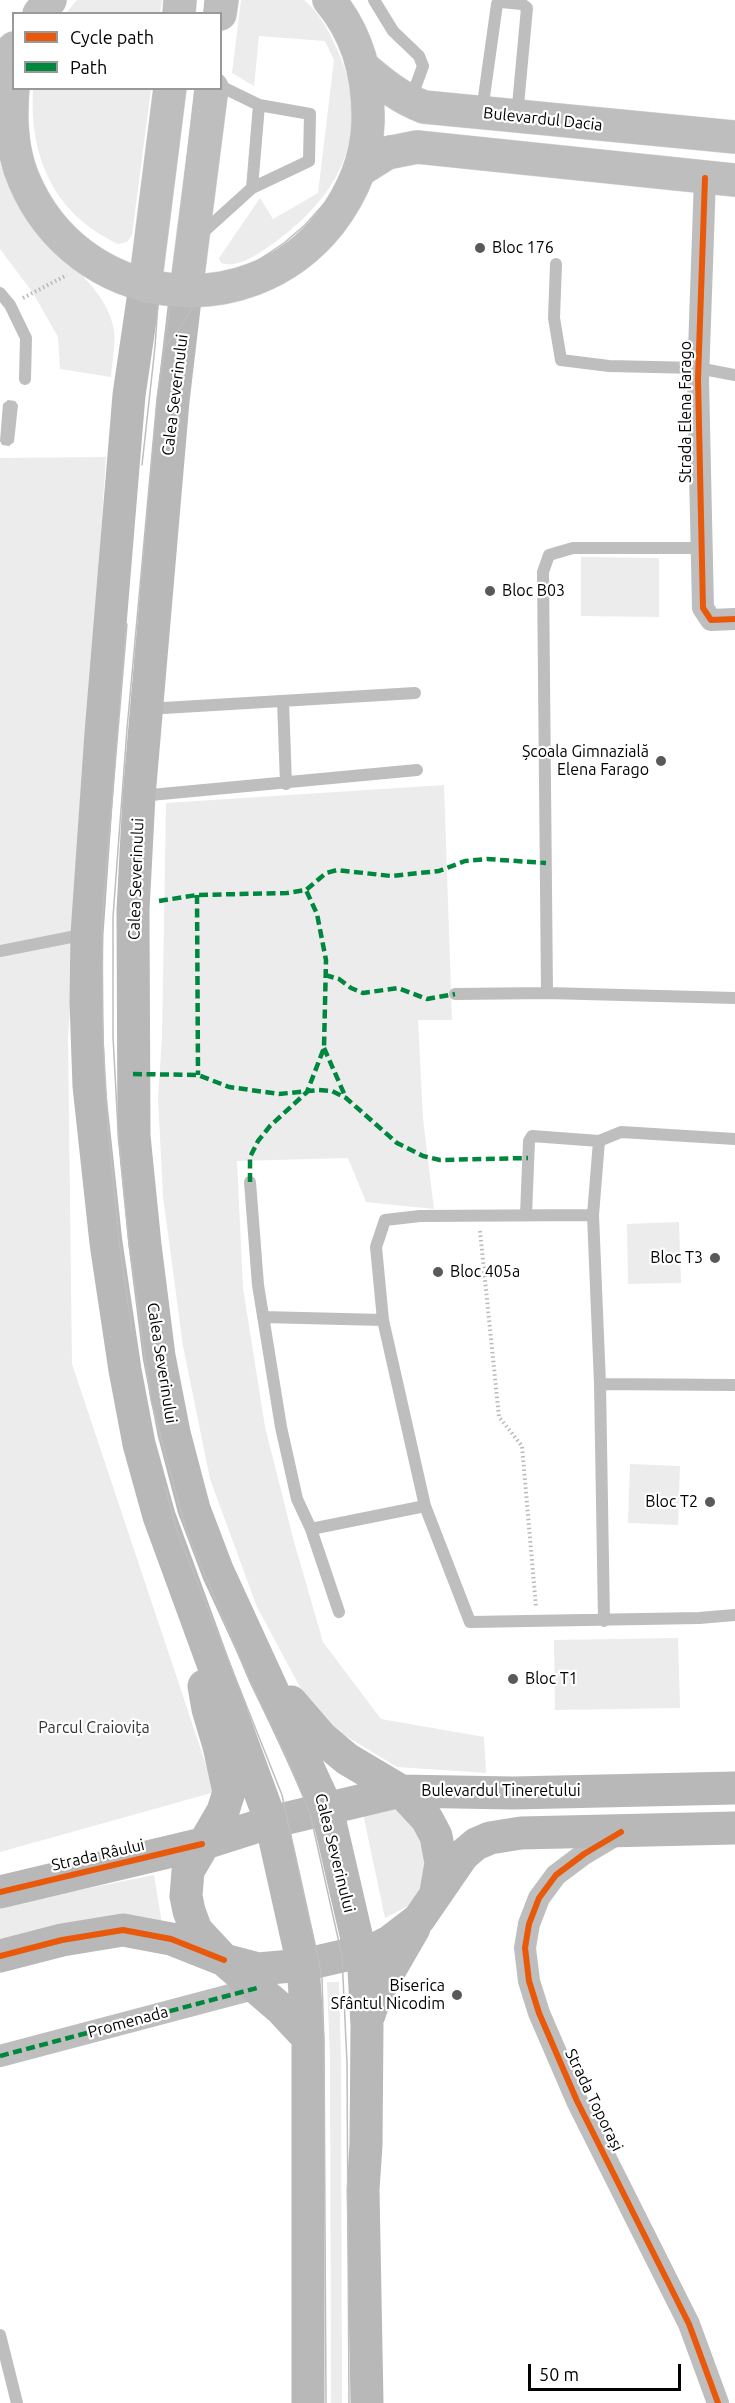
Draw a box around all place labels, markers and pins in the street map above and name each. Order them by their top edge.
place label: Bloc 176 [492,238,554,258]
marker: Bloc 176 [473,241,487,255]
place label: Bloc B03 [502,581,565,601]
marker: Bloc B03 [483,584,497,598]
place label: Școala Gimnazială Elena Farago [522,742,649,780]
marker: Școala Gimnazială Elena Farago [654,754,668,768]
place label: Bloc T3 [650,1248,703,1268]
marker: Bloc T3 [708,1251,722,1265]
place label: Bloc 405a [450,1262,520,1282]
marker: Bloc 405a [431,1265,445,1279]
place label: Bloc T2 [645,1492,698,1512]
marker: Bloc T2 [703,1495,717,1509]
place label: Bloc T1 [525,1669,578,1689]
marker: Bloc T1 [506,1672,520,1686]
place label: Biserica Sfântul Nicodim [331,1976,445,2014]
marker: Biserica Sfântul Nicodim [450,1988,464,2002]

